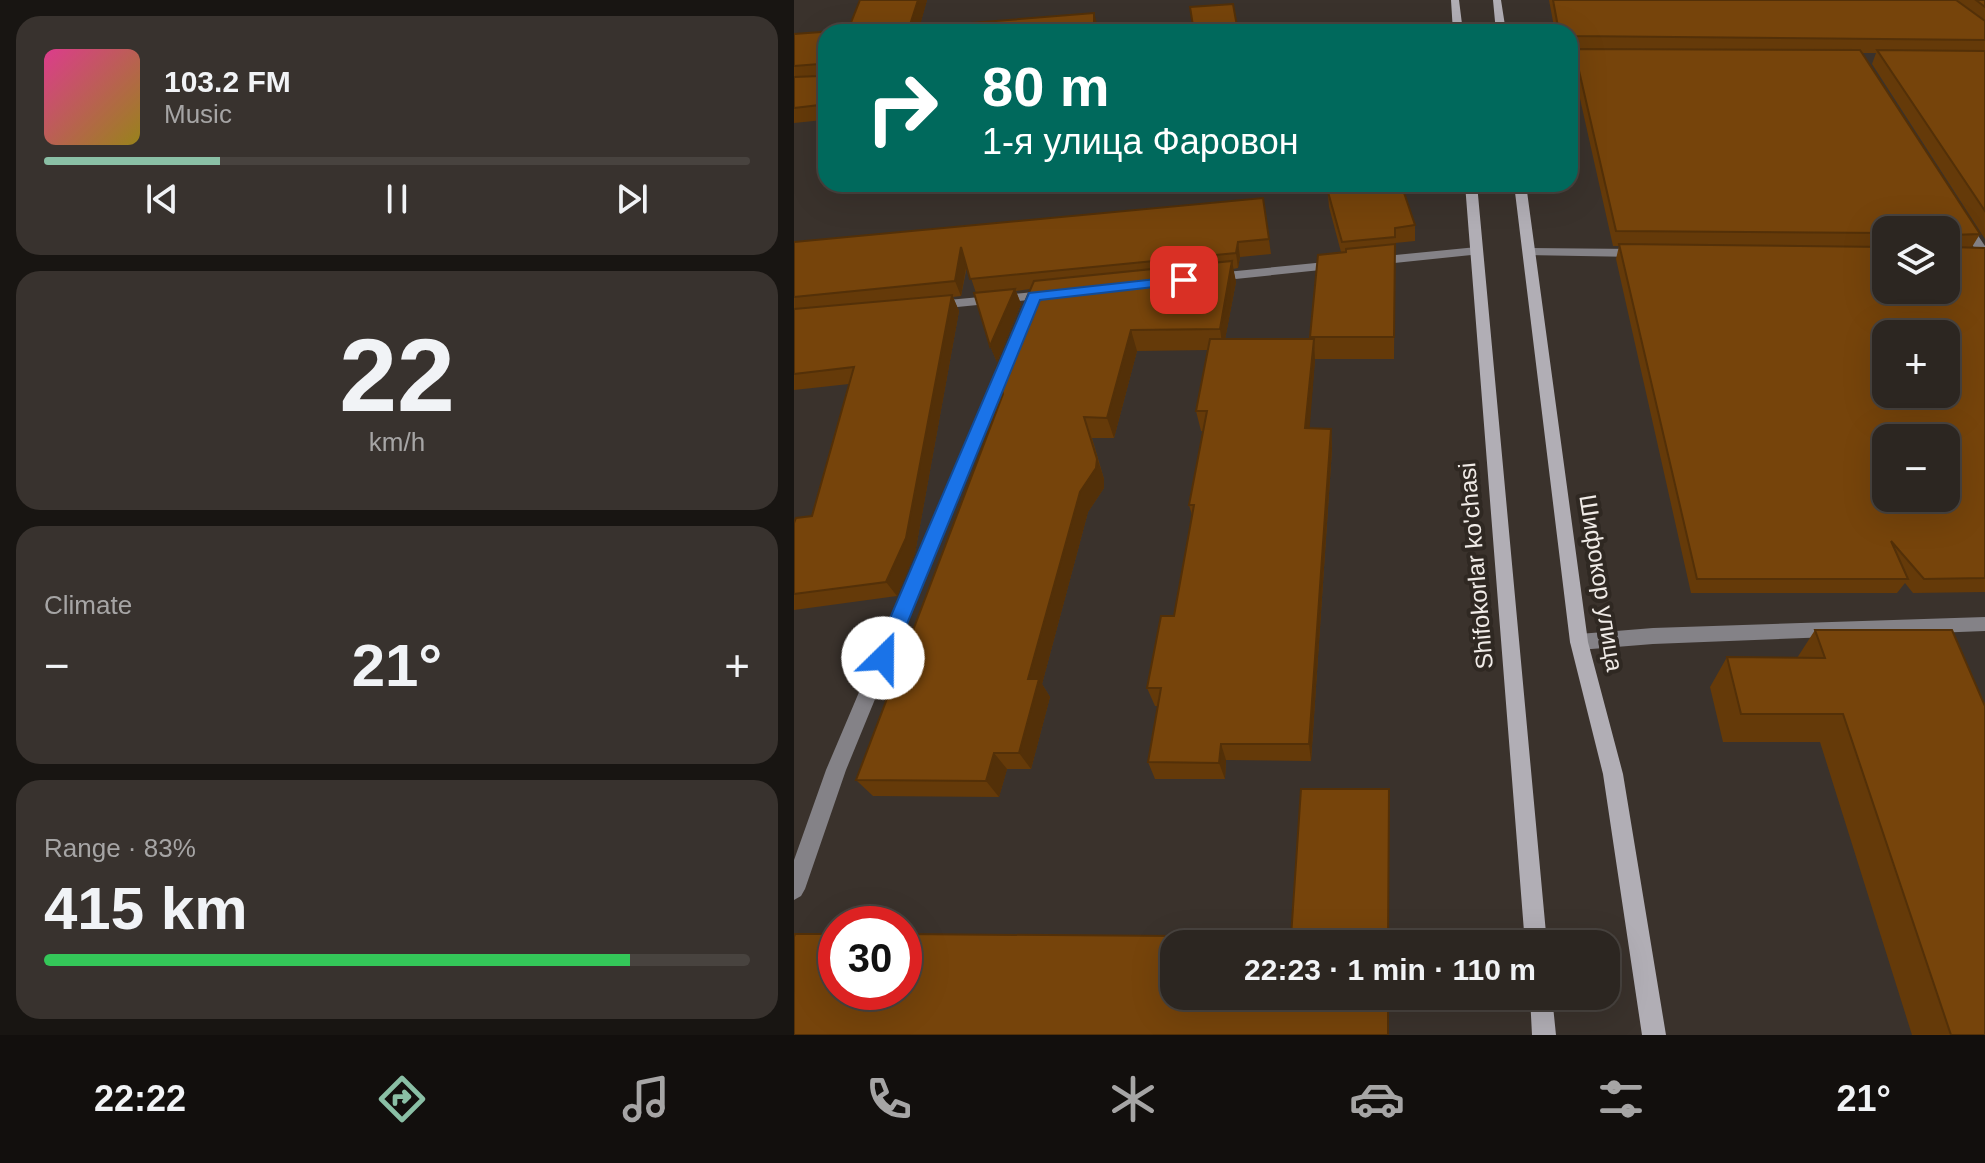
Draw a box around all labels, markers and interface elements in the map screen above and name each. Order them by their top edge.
text: 80 m [982,55,1110,118]
icon: right [850,56,954,160]
text: 103.2 FM [164,65,291,98]
text: Music [164,99,232,129]
text: 1-я улица Фаровон [982,121,1299,162]
icon: previous [140,177,184,221]
icon: pause [375,177,419,221]
icon: next [610,177,654,221]
map controls [1872,216,1960,512]
button: layers [1872,216,1960,304]
pin [1150,246,1218,314]
icon: arrive [1162,258,1206,302]
text: 22 [339,317,455,433]
button: + [1872,320,1960,408]
button: − [1872,424,1960,512]
text: km/h [369,427,425,457]
street label: Shifokorlar ko'chasi [1453,462,1498,670]
street label: Шифокор улица [1574,493,1629,674]
text: Climate [44,590,132,620]
position arrow [841,616,925,700]
text: 21° [352,632,442,699]
text: − [44,641,70,690]
text: + [724,641,750,690]
text: Range · 83% [44,833,196,863]
text: 415 km [44,875,248,942]
speed limit sign: 30 [818,906,922,1010]
text: 22:23 · 1 min · 110 m [1244,953,1536,986]
icon: directions [374,1071,430,1127]
icon: music [618,1071,674,1127]
icon: phone [861,1071,917,1127]
icon: climate [1105,1071,1161,1127]
icon: car [1349,1071,1405,1127]
icon: filters [1593,1071,1649,1127]
text: 22:22 [94,1078,186,1119]
text: 21° [1837,1078,1891,1119]

